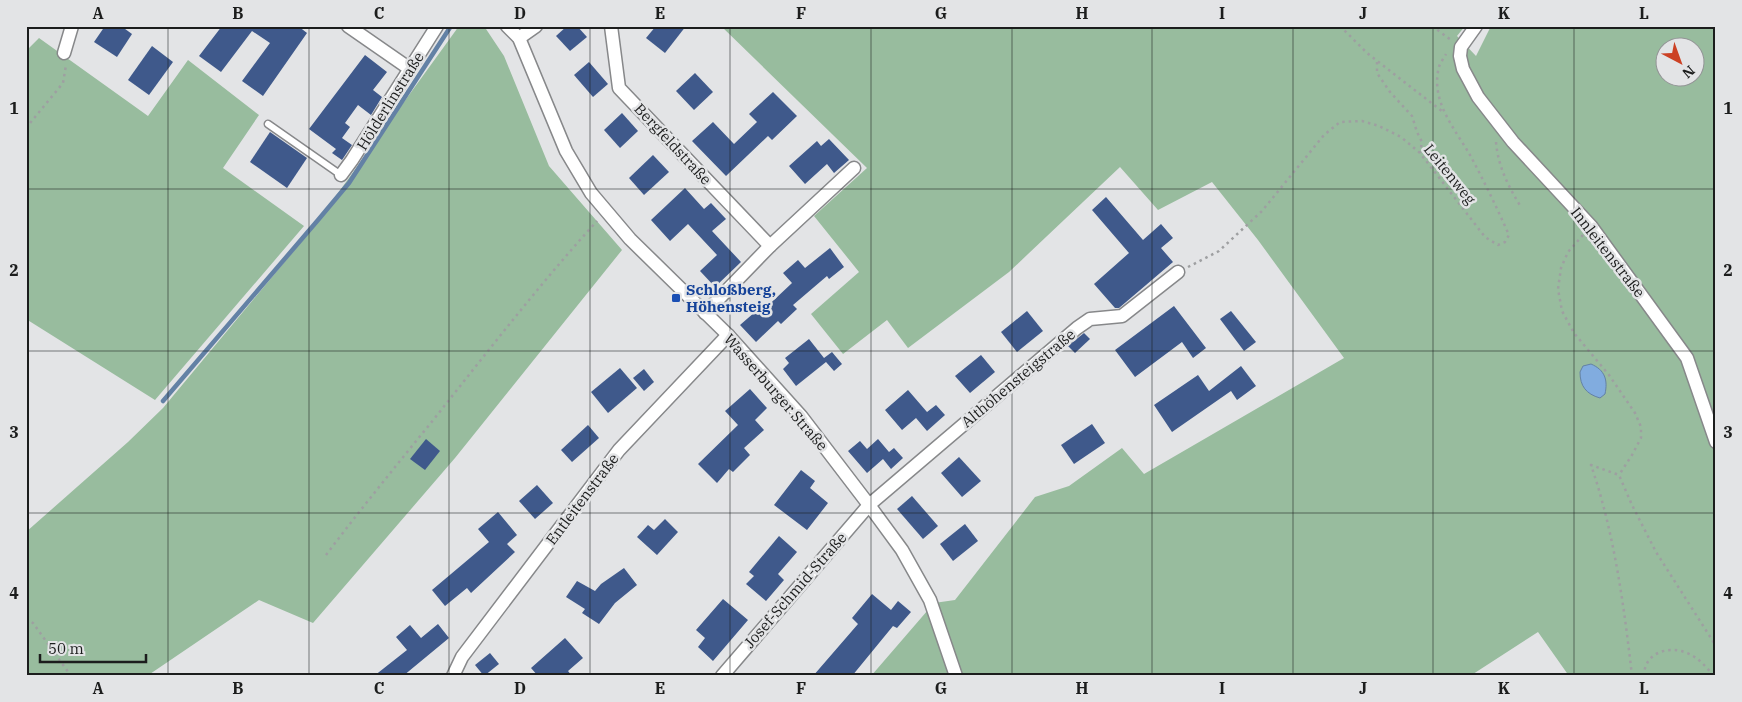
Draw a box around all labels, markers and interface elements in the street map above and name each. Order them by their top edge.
text: A [92,3,104,23]
text: B [232,3,244,23]
text: C [374,3,384,23]
text: D [514,3,526,23]
text: E [655,3,665,23]
text: F [796,3,806,23]
text: G [935,3,947,23]
text: H [1076,3,1089,23]
text: I [1219,3,1225,23]
text: J [1359,3,1367,23]
text: K [1498,3,1511,23]
text: L [1639,3,1649,23]
north arrow [1654,38,1704,88]
street label: Hölderlinstraße [352,48,428,154]
text: N [1678,61,1699,82]
text: 1 [9,98,19,118]
text: 1 [1723,98,1733,118]
street label: Bergfeldstraße [630,99,716,189]
street label: Leitenweg [1420,140,1480,208]
street label: Innleitenstraße [1567,203,1649,301]
text: 2 [9,260,19,280]
text: 2 [1723,260,1733,280]
place label: Schloßberg, Höhensteig [686,280,776,316]
marker: Schloßberg, Höhensteig [670,292,682,304]
street label: Althöhensteigstraße [957,325,1079,431]
street label: Wasserburger Straße [720,330,832,454]
text: 3 [9,422,19,442]
text: 3 [1723,422,1733,442]
street label: Entleitenstraße [541,449,623,549]
street label: Josef-Schmid-Straße [740,528,850,652]
text: 4 [9,583,19,603]
text: 4 [1723,583,1733,603]
scale bar [40,632,146,664]
text: 50 m [48,639,84,658]
text: A [92,678,104,698]
text: B [232,678,244,698]
text: C [374,678,384,698]
text: D [514,678,526,698]
text: E [655,678,665,698]
text: F [796,678,806,698]
text: G [935,678,947,698]
text: H [1076,678,1089,698]
text: I [1219,678,1225,698]
text: J [1359,678,1367,698]
text: K [1498,678,1511,698]
text: L [1639,678,1649,698]

